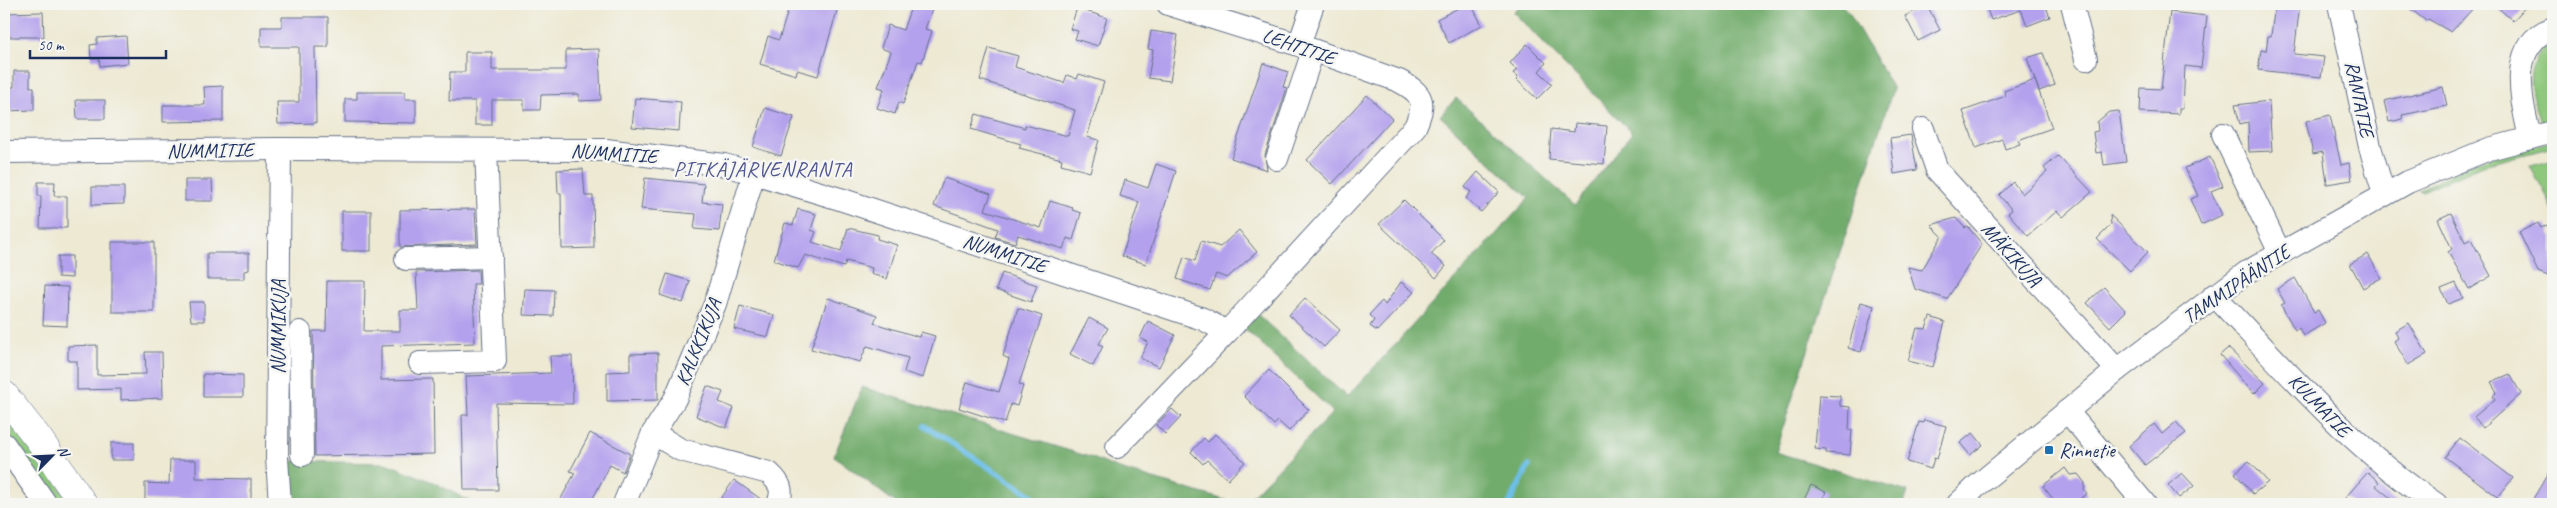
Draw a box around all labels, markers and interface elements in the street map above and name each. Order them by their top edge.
street label: LEHTITIE [1259,22,1341,71]
scale bar [30,28,166,60]
text: 50 m [38,36,65,55]
street label: RANTATIE [2339,59,2380,142]
street label: NUMMITIE [167,137,256,164]
street label: NUMMITIE [570,138,660,169]
district label: PITKÄJÄRVENRANTA [673,156,853,182]
street label: MÄKIKUJA [1976,217,2048,292]
street label: NUMMITIE [960,228,1052,279]
street label: TAMMIPÄÄNTIE [2178,238,2297,330]
street label: NUMMIKUJA [266,279,291,374]
street label: KALKKIKUJA [670,294,728,389]
street label: KULMATIE [2283,368,2358,444]
north arrow [28,430,78,480]
place label: Rinnetie [2059,438,2116,463]
text: N [54,443,74,460]
marker: Rinnetie [2043,444,2055,456]

